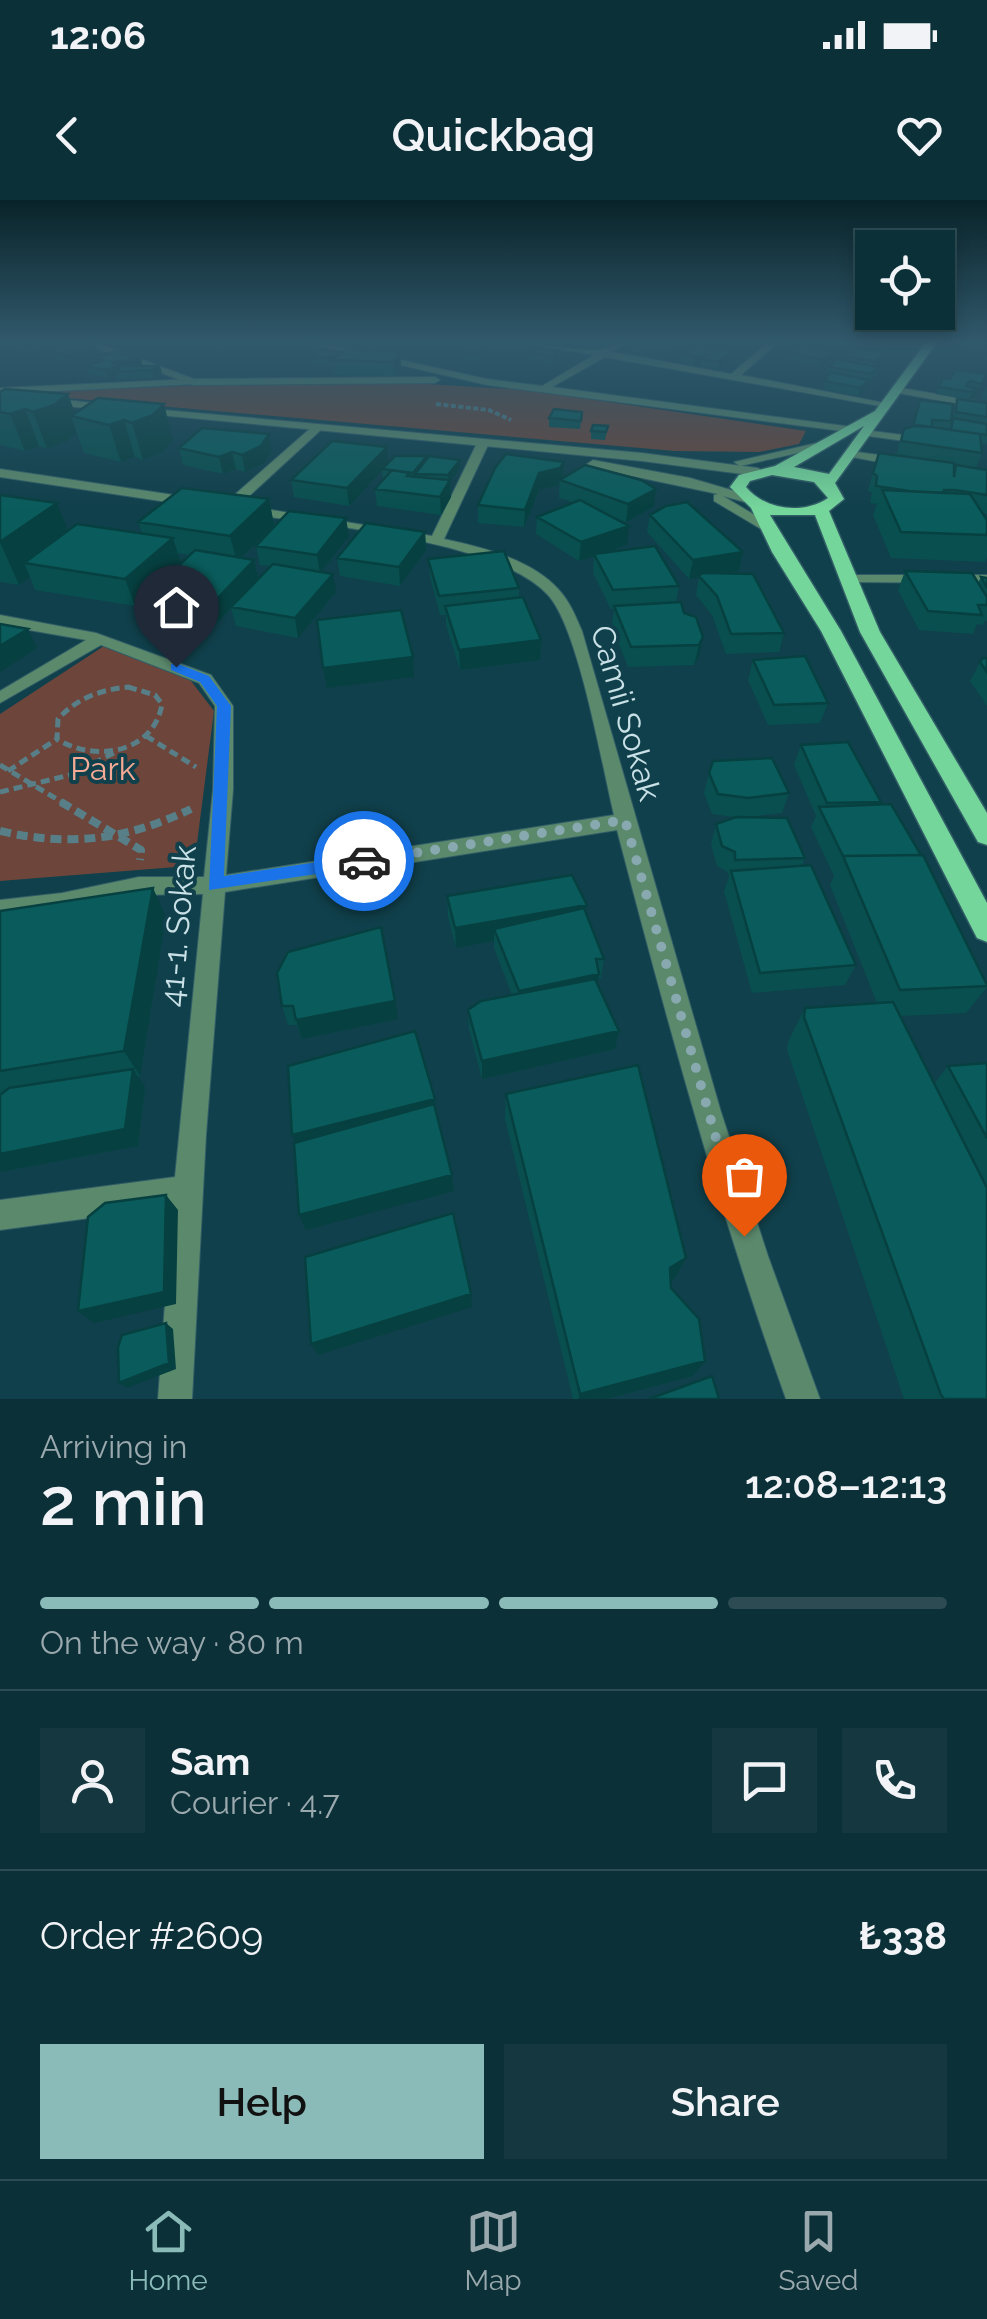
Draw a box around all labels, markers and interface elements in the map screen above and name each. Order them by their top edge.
text: 12:06 [50,13,146,58]
icon: back [40,108,95,163]
icon: heart [892,108,947,163]
text: Quickbag [392,109,595,162]
map controls [855,230,955,330]
button: locate [855,230,955,330]
pin [134,565,219,668]
icon: home [149,580,204,635]
street label: Camii Sokak [584,621,669,805]
park label: Park [70,750,136,787]
courier [314,811,414,911]
icon: car [337,834,392,889]
street label: 41-1. Sokak [152,844,203,1008]
pin [702,1134,787,1237]
icon: bag [717,1149,772,1204]
text: Arriving in [40,1428,187,1465]
text: 12:08–12:13 [745,1462,947,1507]
text: 2 min [40,1464,207,1540]
text: On the way · 80 m [40,1624,304,1661]
button: person [40,1728,145,1833]
button: chat [712,1728,817,1833]
button: phone [842,1728,947,1833]
text: Sam [170,1739,250,1784]
text: Courier · 4.7 [170,1784,340,1821]
text: Order #2609 [40,1913,263,1958]
text: ₺338 [859,1913,947,1958]
button: Help [40,2044,484,2159]
button: Share [504,2044,947,2159]
tab: Home [128,2204,208,2297]
tab: Map [465,2204,522,2297]
tab: Saved [778,2204,859,2297]

